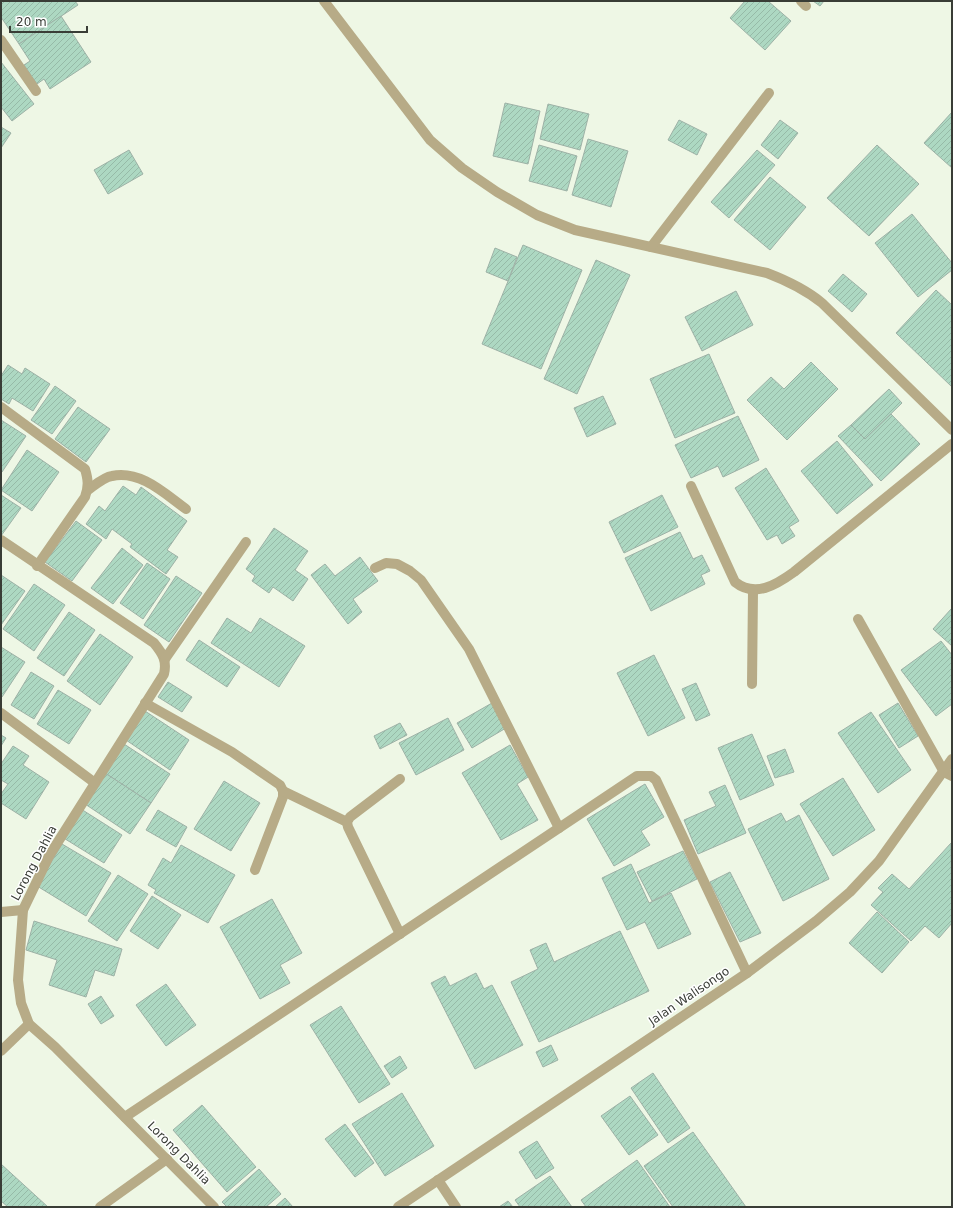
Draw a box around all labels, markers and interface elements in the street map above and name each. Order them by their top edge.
scale bar [10,8,87,34]
text: 20 m [16,15,47,29]
street label: Lorong Dahlia [8,823,60,903]
street label: Jalan Walisongo [645,964,732,1029]
street label: Lorong Dahlia [145,1119,213,1187]

